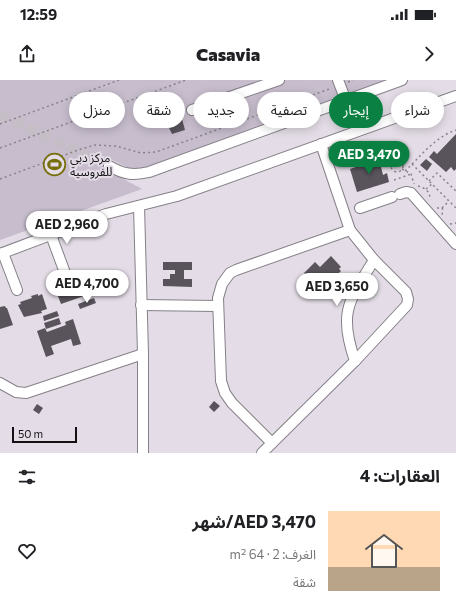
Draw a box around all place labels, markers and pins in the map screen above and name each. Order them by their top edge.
pin: AED 3,470 [323,141,415,175]
place label: مركز دبي للفروسية [70,150,113,179]
sports icon: مركز دبي للفروسية [42,152,68,178]
pin: AED 2,960 [21,211,113,245]
pin: AED 4,700 [41,270,133,304]
pin: AED 3,650 [291,273,383,307]

